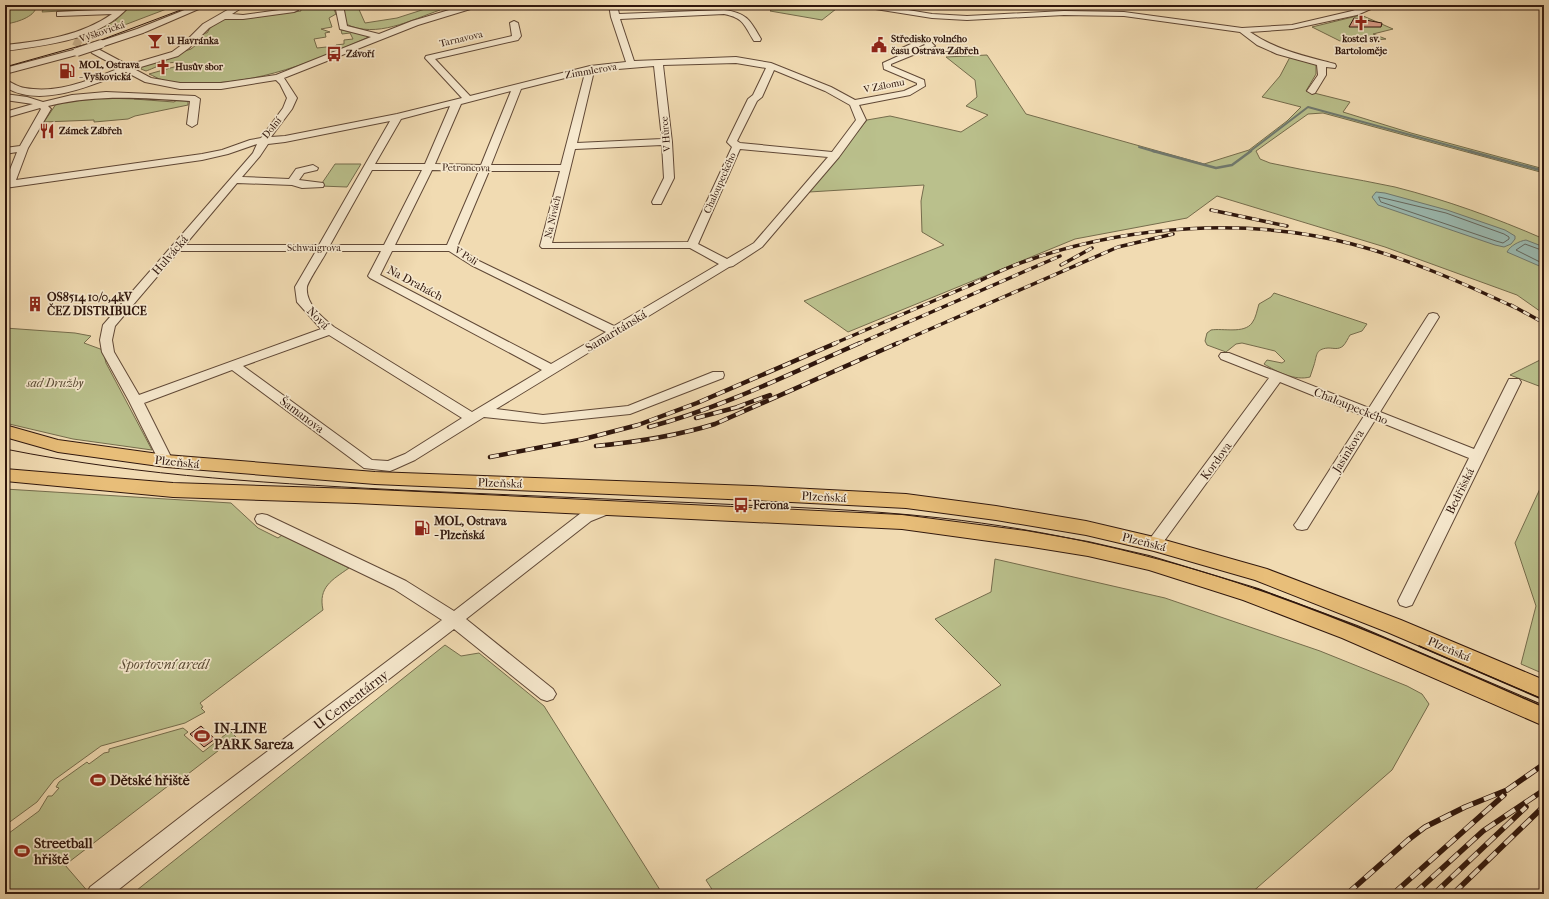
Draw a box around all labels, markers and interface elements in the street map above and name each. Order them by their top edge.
church icon: kostel sv. Bartoloměje [1352,14,1370,32]
street label: Výškovická [77,19,127,46]
street label: Tarnavova [438,28,484,50]
bar icon: U Havránka [146,32,164,50]
place label: Středisko volného času Ostrava-Zábřeh [891,33,979,57]
place label: kostel sv. Bartoloměje [1335,33,1387,57]
place label: U Havránka [166,35,219,47]
public building icon: Středisko volného času Ostrava-Zábřeh [870,36,888,54]
bus stop icon: Závoří [325,45,343,63]
place label: Závoří [346,48,375,60]
church icon: Husův sbor [154,58,172,76]
place label: MOL, Ostrava - Vyškovická [78,59,140,83]
street label: Zimmlerova [564,60,618,81]
place label: Husův sbor [175,61,224,73]
fuel station icon: MOL, Ostrava - Vyškovická [58,62,76,80]
street label: V Zálomu [861,76,906,96]
street label: Dolní [260,114,285,141]
street label: V Hůrce [658,116,674,153]
restaurant icon: Zámek Zábřeh [38,122,56,140]
place label: Zámek Zábřeh [59,125,123,137]
street label: Chaloupeckého [701,151,739,215]
street label: Petroncova [442,162,491,174]
street label: Na Nivách [542,194,564,240]
street label: Hulvácká [149,232,191,278]
street label: Schwaigrova [287,242,341,254]
street label: V Poli [451,244,480,268]
street label: Na Drahách [385,262,445,304]
place label: OS8514 10/0,4kV ČEZ DISTRIBUCE [47,290,147,318]
building icon: OS8514 10/0,4kV ČEZ DISTRIBUCE [26,295,44,313]
street label: Nová [304,304,333,333]
street label: Samaritánská [583,307,649,355]
park label: sad Družby [26,376,84,390]
street label: Chaloupeckého [1312,385,1390,427]
street label: Šamanova [277,393,328,436]
street label: Jasinkova [1329,427,1367,476]
street label: Kordova [1198,439,1235,483]
street label: Plzeňská [154,453,200,471]
street label: Bedřišská [1443,465,1477,516]
street label: Plzeňská [477,475,523,491]
street label: Plzeňská [801,489,847,505]
bus stop icon: Ferona [732,496,750,514]
place label: Ferona [752,498,789,512]
place label: MOL, Ostrava - Plzeňská [433,514,507,542]
fuel station icon: MOL, Ostrava - Plzeňská [413,519,431,537]
street label: Plzeňská [1121,530,1168,554]
street label: Plzeňská [1426,634,1473,664]
park label: Sportovní areál [118,656,210,673]
street label: U Cementárny [310,666,392,734]
place label: IN-LINE PARK Sareza [214,720,294,753]
sports icon: IN-LINE PARK Sareza [193,727,211,745]
sports icon: Dětské hřiště [89,771,107,789]
place label: Dětské hřiště [110,772,190,789]
place label: Streetball hřiště [33,835,93,868]
sports icon: Streetball hřiště [13,842,31,860]

